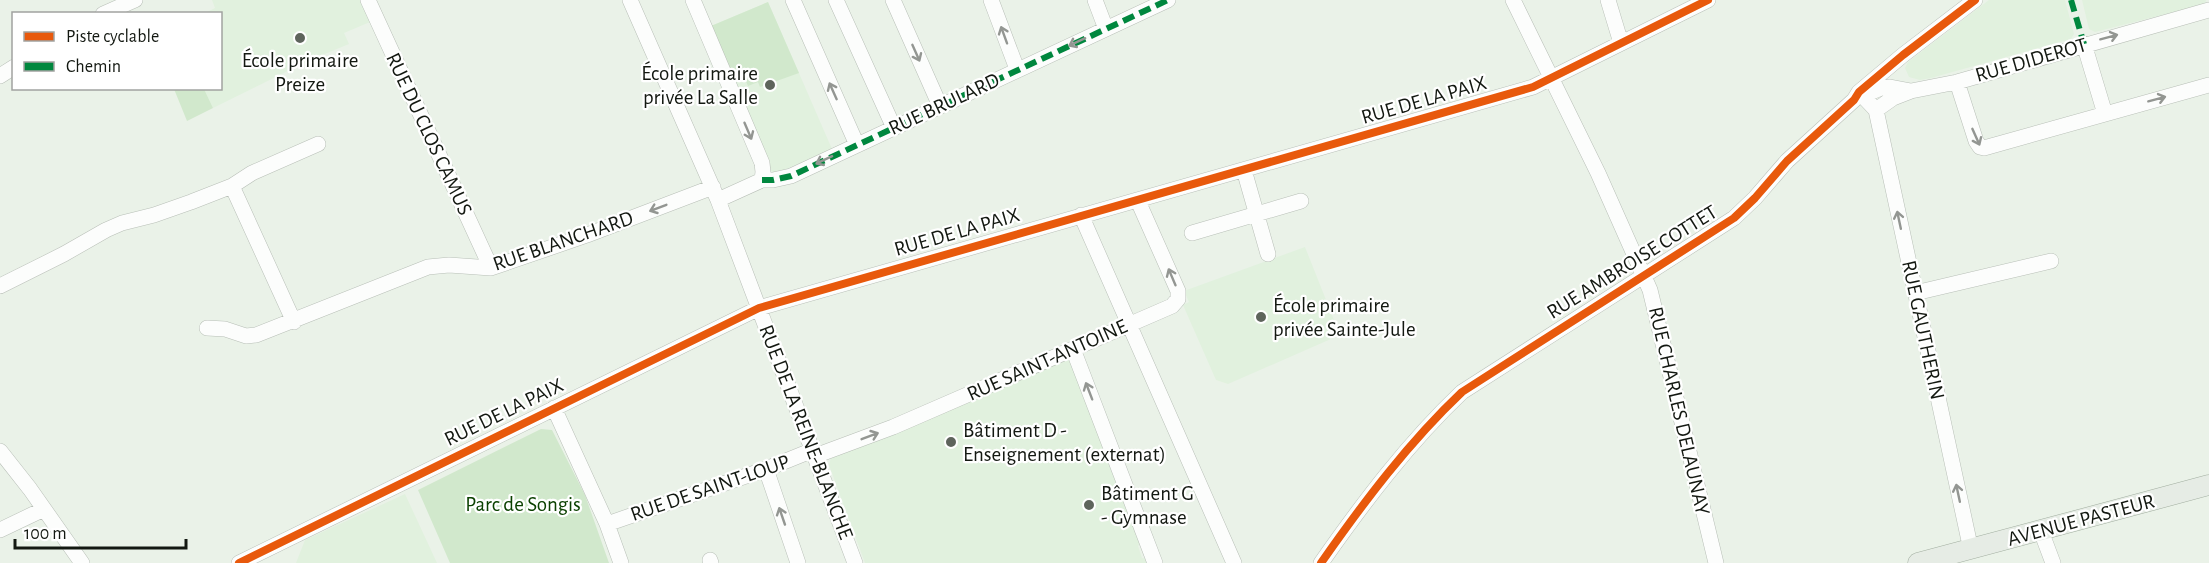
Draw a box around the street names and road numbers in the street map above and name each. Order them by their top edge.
street label: RUE DIDEROT [1973,34,2089,86]
street label: RUE DU CLOS CAMUS [382,50,476,218]
street label: RUE BRULARD [885,69,1003,139]
street label: RUE DE LA PAIX [1359,72,1489,128]
street label: RUE AMBROISE COTTET [1543,201,1721,323]
street label: RUE DE LA PAIX [892,204,1022,260]
street label: RUE BLANCHARD [490,207,636,275]
street label: RUE GAUTHERIN [1898,258,1948,402]
street label: RUE CHARLES DELAUNAY [1645,305,1713,517]
street label: RUE SAINT-ANTOINE [964,315,1130,405]
street label: RUE DE LA REINE-BLANCHE [755,322,857,542]
street label: RUE DE LA PAIX [441,374,567,450]
street label: RUE DE SAINT-LOUP [628,451,792,525]
street label: AVENUE PASTEUR [2005,490,2157,550]

